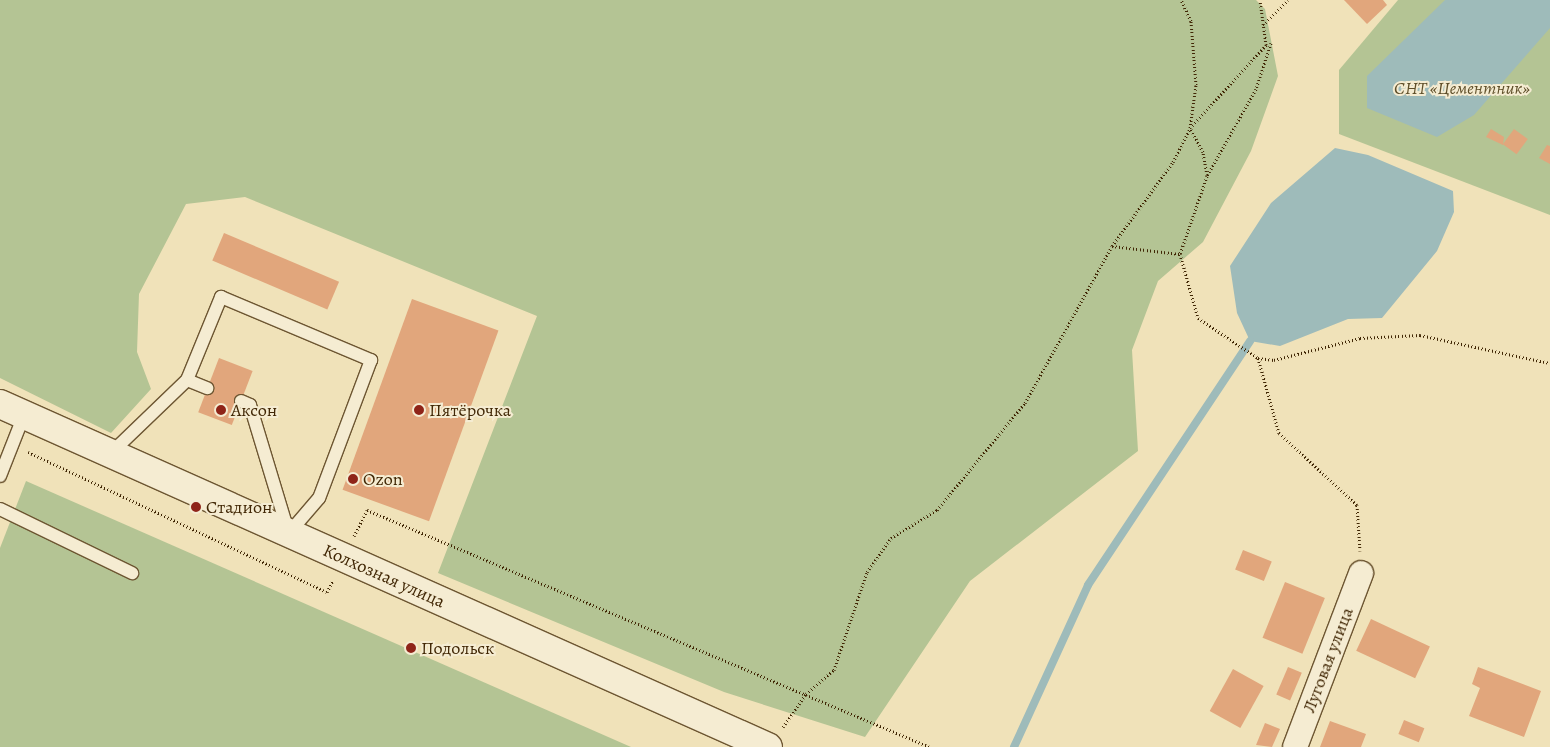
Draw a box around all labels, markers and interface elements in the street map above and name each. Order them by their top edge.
park label: СНТ «Цементник» [1394,77,1530,99]
place label: Аксон [231,399,277,421]
place label: Пятёрочка [429,399,511,421]
marker: Аксон [215,404,227,416]
marker: Пятёрочка [413,404,425,416]
place label: Ozon [363,468,403,490]
marker: Ozon [347,473,359,485]
place label: Стадион [206,496,273,518]
marker: Стадион [190,501,202,513]
street label: Колхозная улица [320,539,448,613]
street label: Луговая улица [1298,604,1358,716]
place label: Подольск [421,637,494,659]
marker: Подольск [405,642,417,654]

